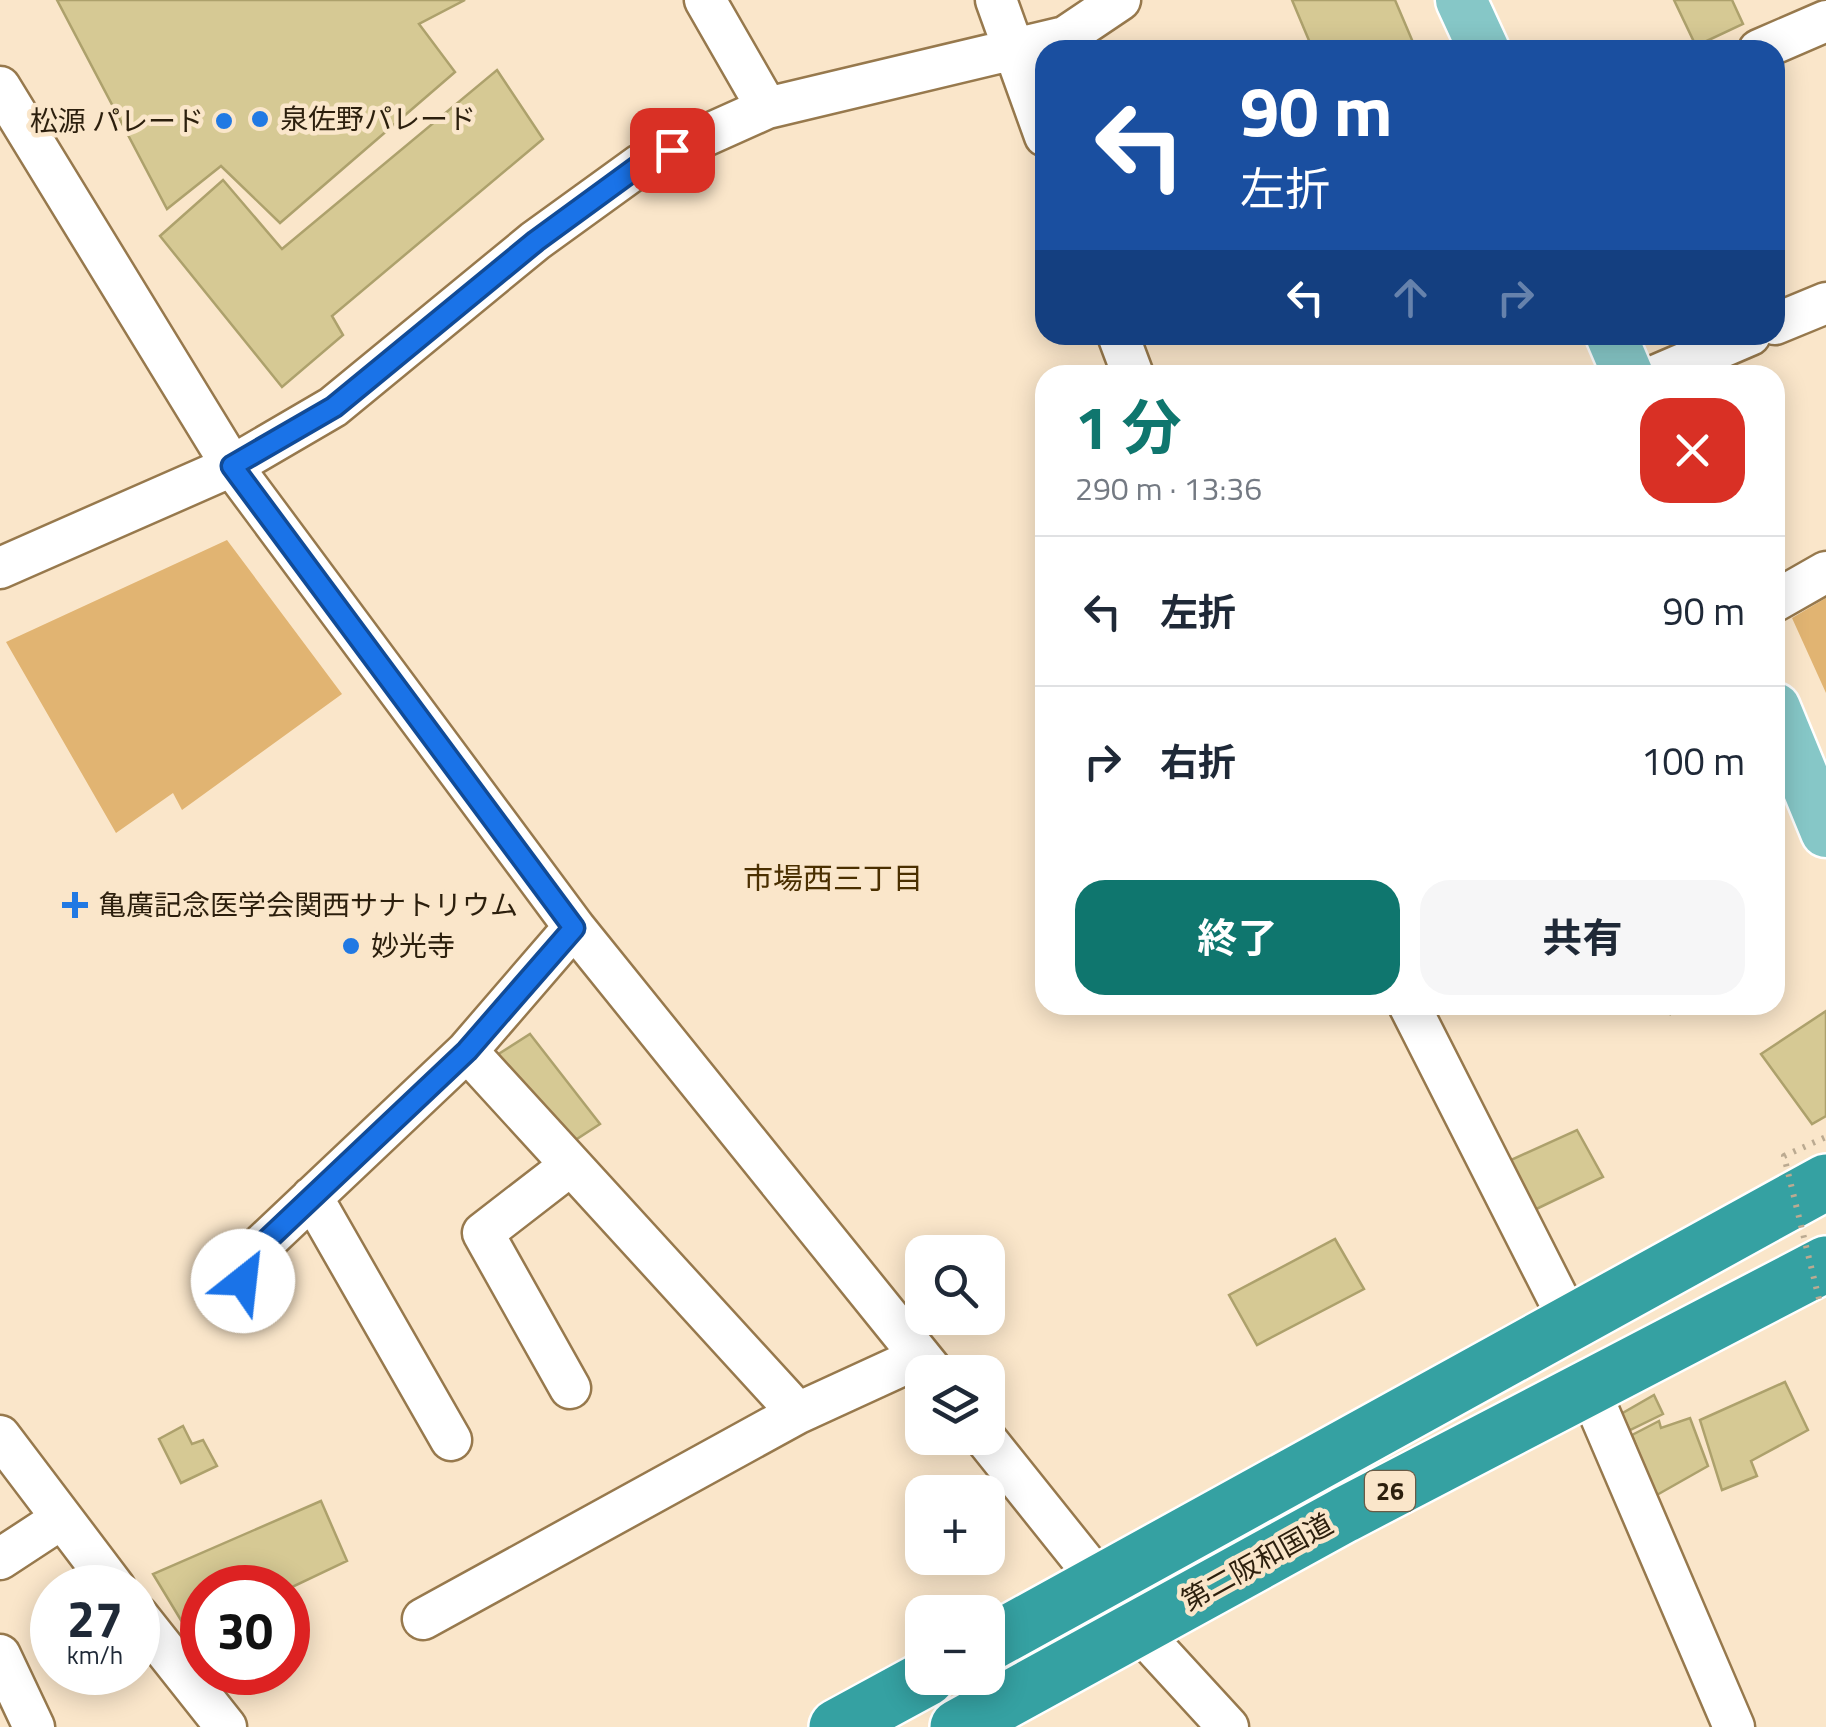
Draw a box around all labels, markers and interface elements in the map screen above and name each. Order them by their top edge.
text: 90 m [1240,57,1393,163]
icon: left [1075,80,1205,210]
place label: 泉佐野パレード [280,97,476,140]
place label: 松源 パレード [30,99,204,142]
marker: 泉佐野パレード [249,108,271,130]
pin [630,108,715,193]
marker: 松源 パレード [213,110,235,132]
icon: arrive [645,123,700,178]
text: 左折 [1240,154,1330,222]
icon: left [1278,270,1333,325]
icon: ahead [1383,270,1438,325]
icon: right [1488,270,1543,325]
text: 1 分 [1075,381,1182,472]
button: close [1640,398,1745,503]
text: 290 m · 13:36 [1075,464,1262,512]
text: 90 m [1662,582,1745,640]
text: 左折 [1160,583,1236,641]
icon: left [1075,584,1130,639]
text: 100 m [1641,732,1745,790]
text: 右折 [1160,733,1236,791]
icon: right [1075,734,1130,789]
district label: 市場西三丁目 [743,855,923,901]
button: 終了 [1075,880,1400,995]
button: 共有 [1420,880,1745,995]
place label: 亀廣記念医学会関西サナトリウム [98,883,518,926]
marker: 亀廣記念医学会関西サナトリウム [62,892,88,918]
place label: 妙光寺 [371,924,455,967]
marker: 妙光寺 [340,935,362,957]
position arrow [191,1229,295,1333]
map controls [905,1235,1005,1695]
button: search [905,1235,1005,1335]
button: layers [905,1355,1005,1455]
road number: 26 [1365,1471,1415,1511]
button: + [905,1475,1005,1575]
street label: 第二阪和国道 [1173,1502,1341,1621]
speed limit sign: 30 [180,1565,310,1695]
text: 27 [67,1580,123,1656]
button: − [905,1595,1005,1695]
text: km/h [67,1636,123,1674]

